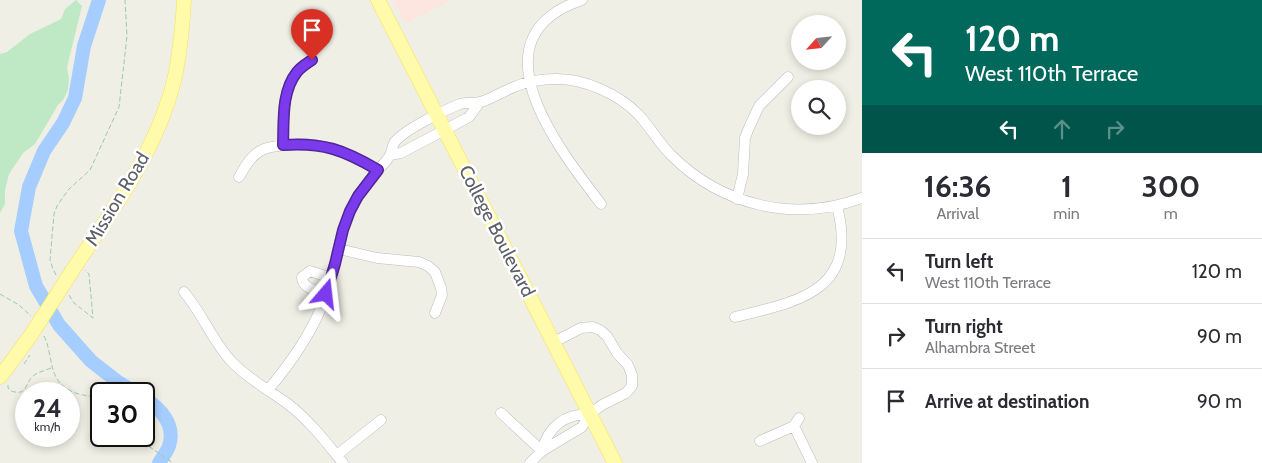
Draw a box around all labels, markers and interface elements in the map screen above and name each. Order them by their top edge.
pin [291,9,333,60]
north arrow [791,15,846,70]
map controls [791,15,846,135]
icon: arrive [298,16,326,44]
text: 120 m [965,17,1059,60]
icon: left [882,20,947,85]
text: West 110th Terrace [965,60,1138,87]
button: search [791,80,846,135]
icon: left [995,115,1023,143]
icon: ahead [1048,115,1076,143]
icon: right [1101,115,1129,143]
street label: Mission Road [80,148,154,250]
street label: College Boulevard [454,161,540,301]
text: 16:36 [924,168,991,205]
text: 1 [1061,168,1072,205]
text: 300 [1142,168,1200,205]
text: Arrival [936,204,979,223]
text: min [1053,204,1080,223]
text: m [1164,204,1178,223]
text: Turn left [925,250,993,273]
icon: left [882,257,910,285]
text: 120 m [1192,260,1242,283]
position arrow [299,267,351,319]
text: West 110th Terrace [925,273,1051,292]
text: Turn right [925,315,1003,338]
icon: right [882,322,910,350]
text: 90 m [1197,325,1242,348]
text: Alhambra Street [925,338,1035,357]
speed limit sign: 30 [90,382,155,447]
icon: arrive [882,387,910,415]
text: Arrive at destination [925,390,1089,413]
text: 90 m [1197,390,1242,413]
text: 24 [33,393,62,423]
text: km/h [34,419,61,434]

